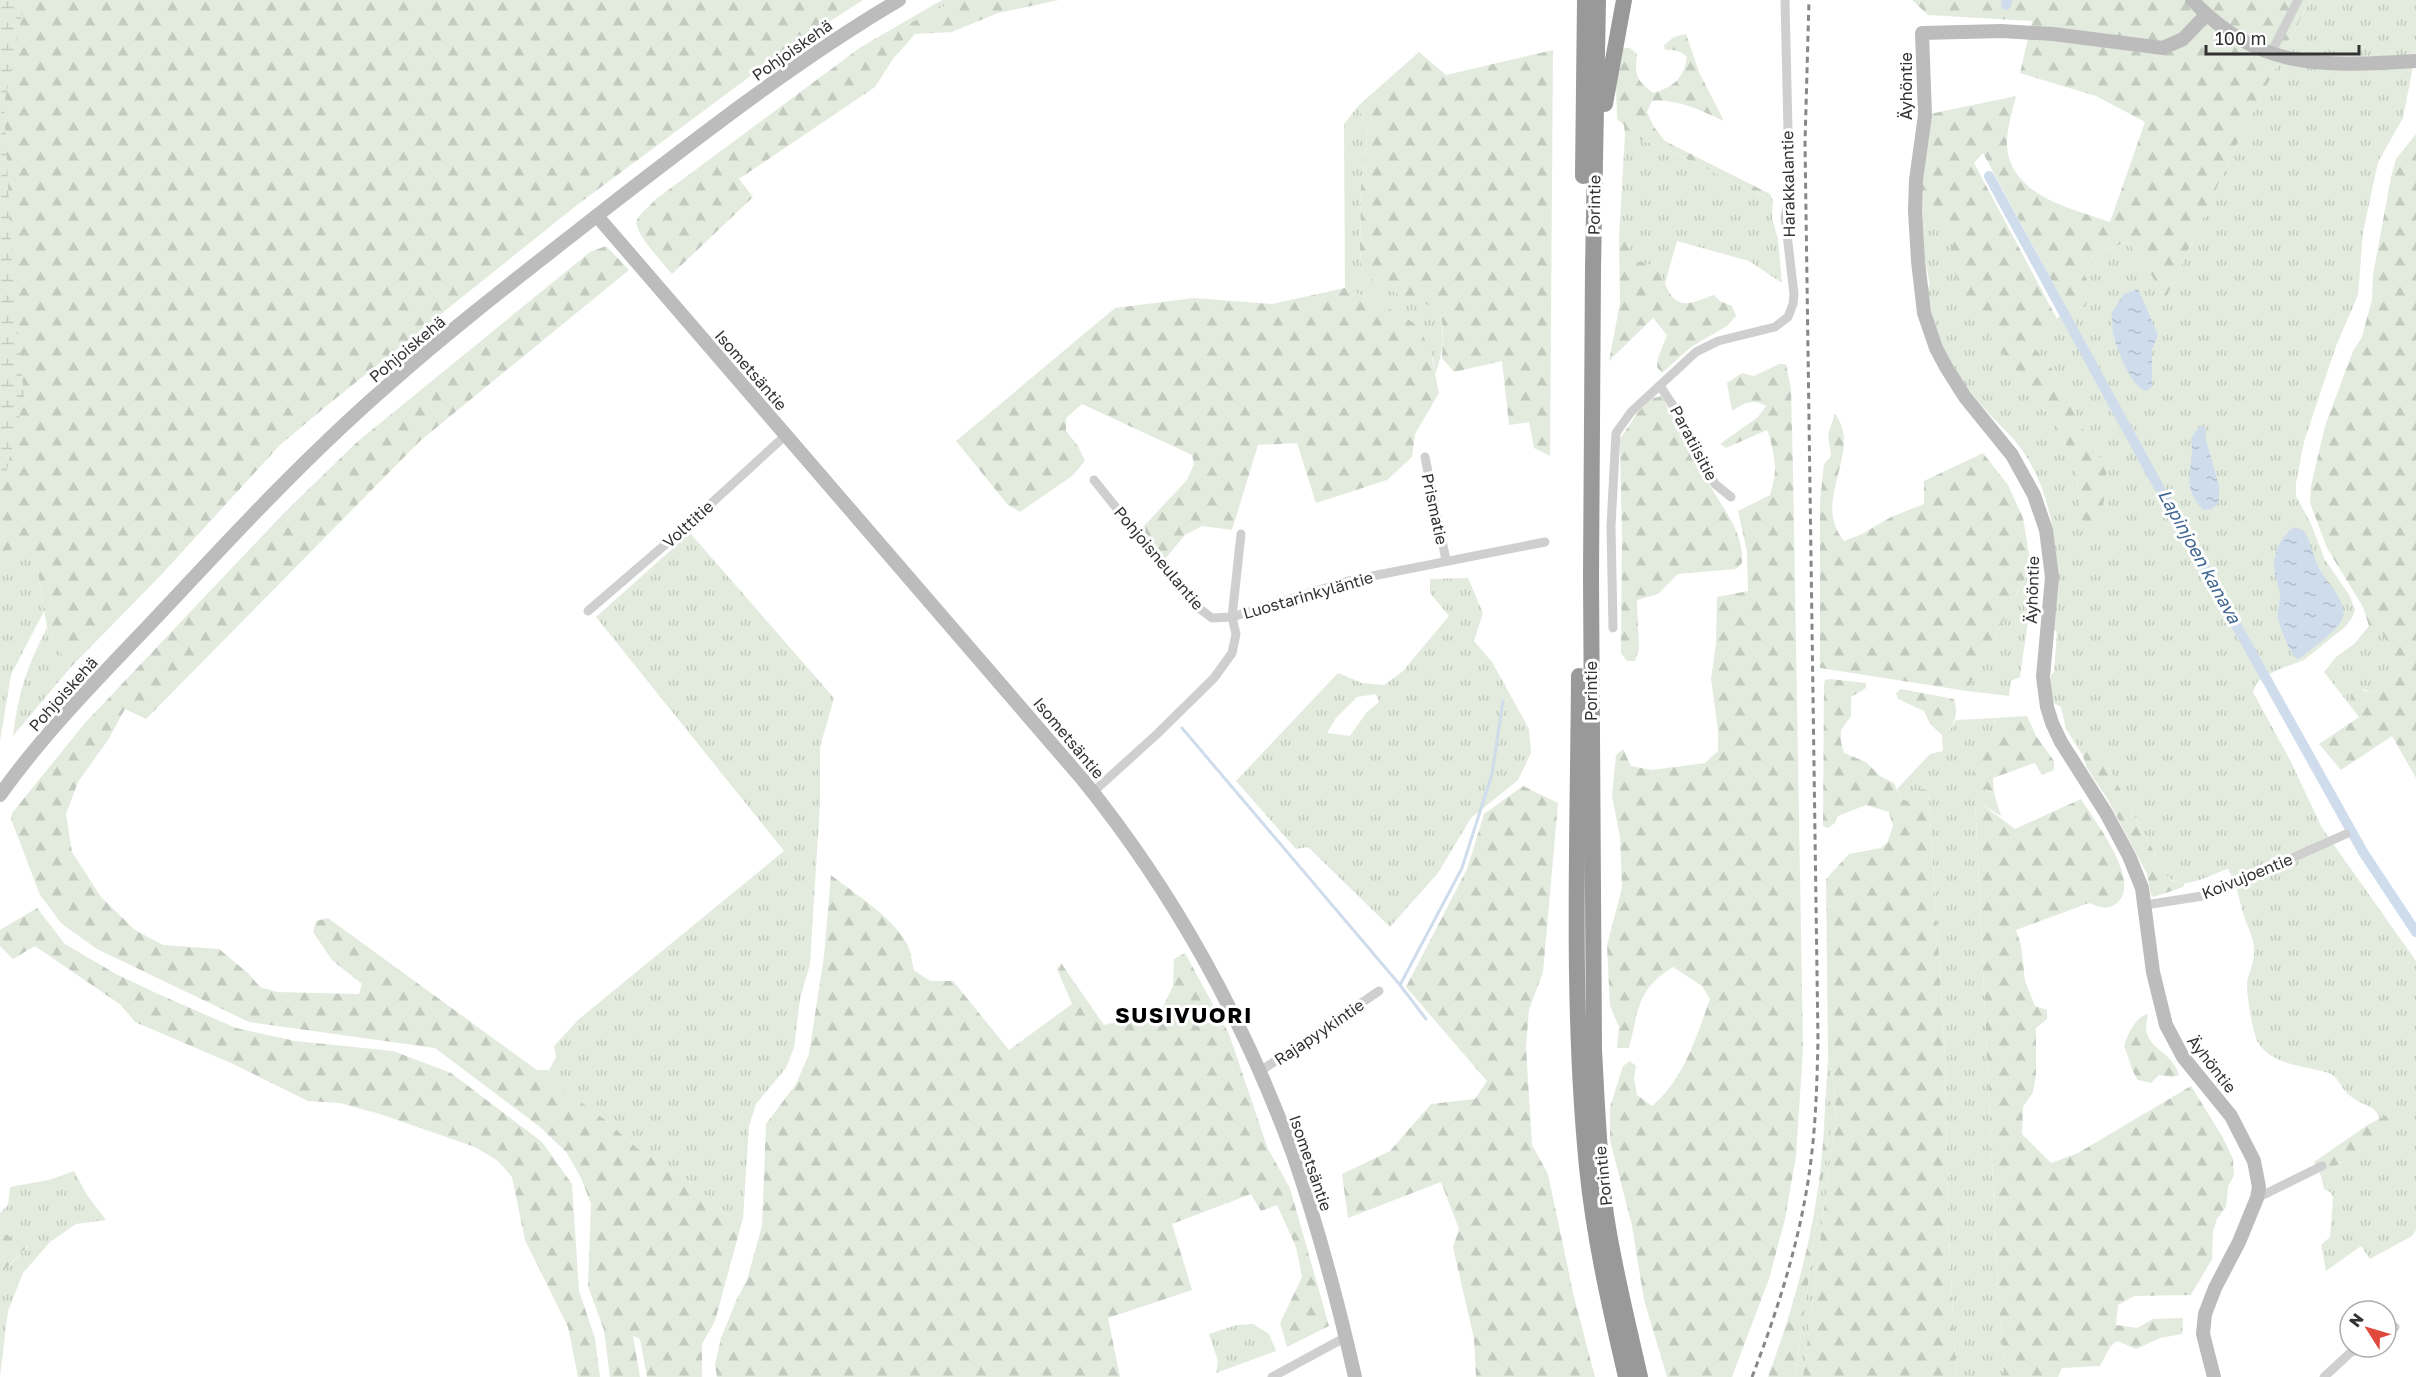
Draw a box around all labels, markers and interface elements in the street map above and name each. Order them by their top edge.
street label: Pohjoiskehä [748,15,836,85]
scale bar [2206,18,2359,56]
text: 100 m [2215,27,2266,49]
street label: Äyhöntie [1896,52,1916,120]
street label: Harakkalantie [1777,130,1799,238]
street label: Porintie [1583,175,1605,235]
street label: Pohjoiskehä [365,311,449,387]
street label: Isometsäntie [711,326,791,414]
street label: Paratiisitie [1666,402,1722,484]
street label: Prismatie [1418,471,1452,547]
water label: Lapinjoen kanava [2154,485,2246,628]
street label: Volttitie [659,496,717,552]
street label: Pohjoisneulantie [1110,502,1208,614]
street label: Äyhöntie [2021,556,2043,624]
street label: Luostarinkyläntie [1241,567,1375,623]
street label: Pohjoiskehä [24,653,102,735]
street label: Porintie [1581,661,1601,721]
street label: Isometsäntie [1029,693,1109,783]
street label: Koivujoentie [2199,849,2295,903]
street label: Rajapyykintie [1270,995,1368,1069]
district label: SUSIVUORI [1115,1001,1253,1028]
street label: Äyhöntie [2183,1031,2241,1097]
street label: Isometsäntie [1285,1112,1337,1214]
street label: Porintie [1590,1145,1616,1207]
north arrow [2338,1299,2398,1359]
text: N [2344,1309,2368,1331]

